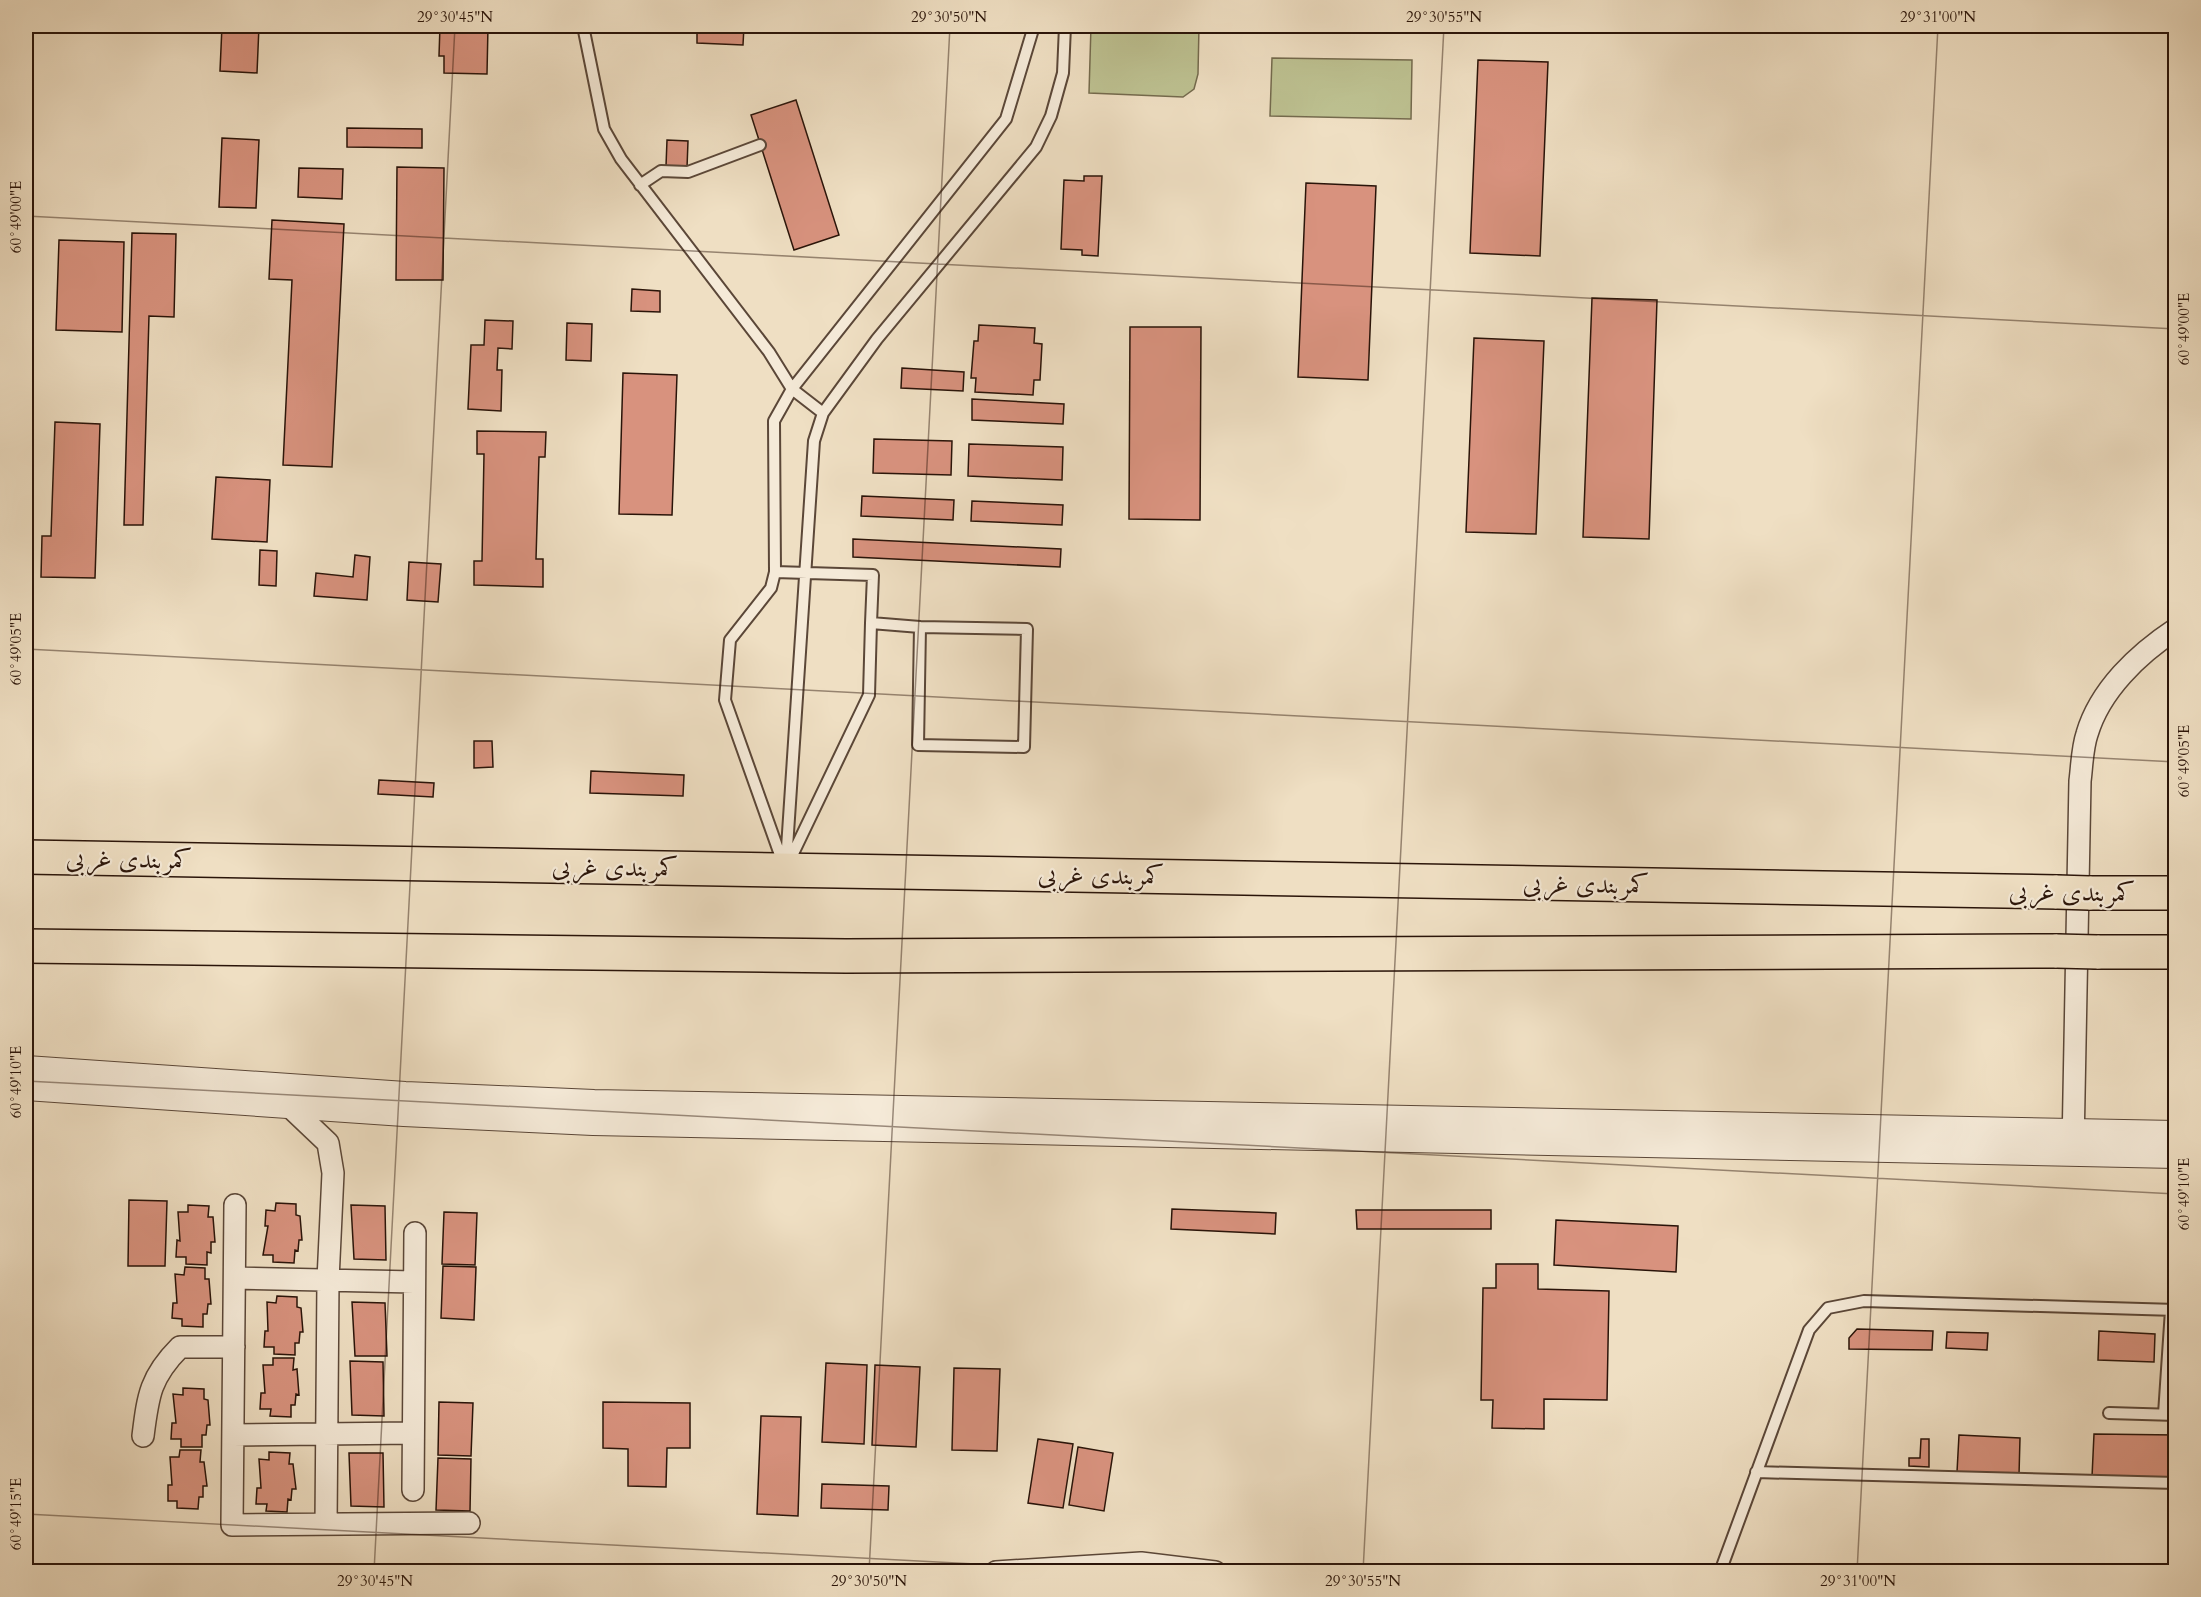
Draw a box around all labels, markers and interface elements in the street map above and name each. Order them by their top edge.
text: 29°30'45"N [417,7,493,27]
text: 29°30'50"N [911,7,987,27]
text: 29°30'55"N [1406,7,1482,27]
text: 29°31'00"N [1900,7,1976,27]
text: 60°49'00"E [6,181,26,253]
text: 60°49'00"E [2174,293,2194,365]
text: 60°49'05"E [6,613,26,685]
text: 60°49'05"E [2174,725,2194,797]
street label: کمربندی غربی [65,840,193,879]
street label: کمربندی غربی [551,848,679,887]
street label: کمربندی غربی [1037,856,1165,895]
street label: کمربندی غربی [1522,865,1650,904]
street label: کمربندی غربی [2008,873,2136,912]
text: 60°49'10"E [6,1046,26,1118]
text: 60°49'10"E [2174,1158,2194,1230]
text: 60°49'15"E [6,1478,26,1550]
text: 29°30'45"N [337,1571,413,1591]
text: 29°30'50"N [831,1571,907,1591]
text: 29°30'55"N [1325,1571,1401,1591]
text: 29°31'00"N [1820,1571,1896,1591]

